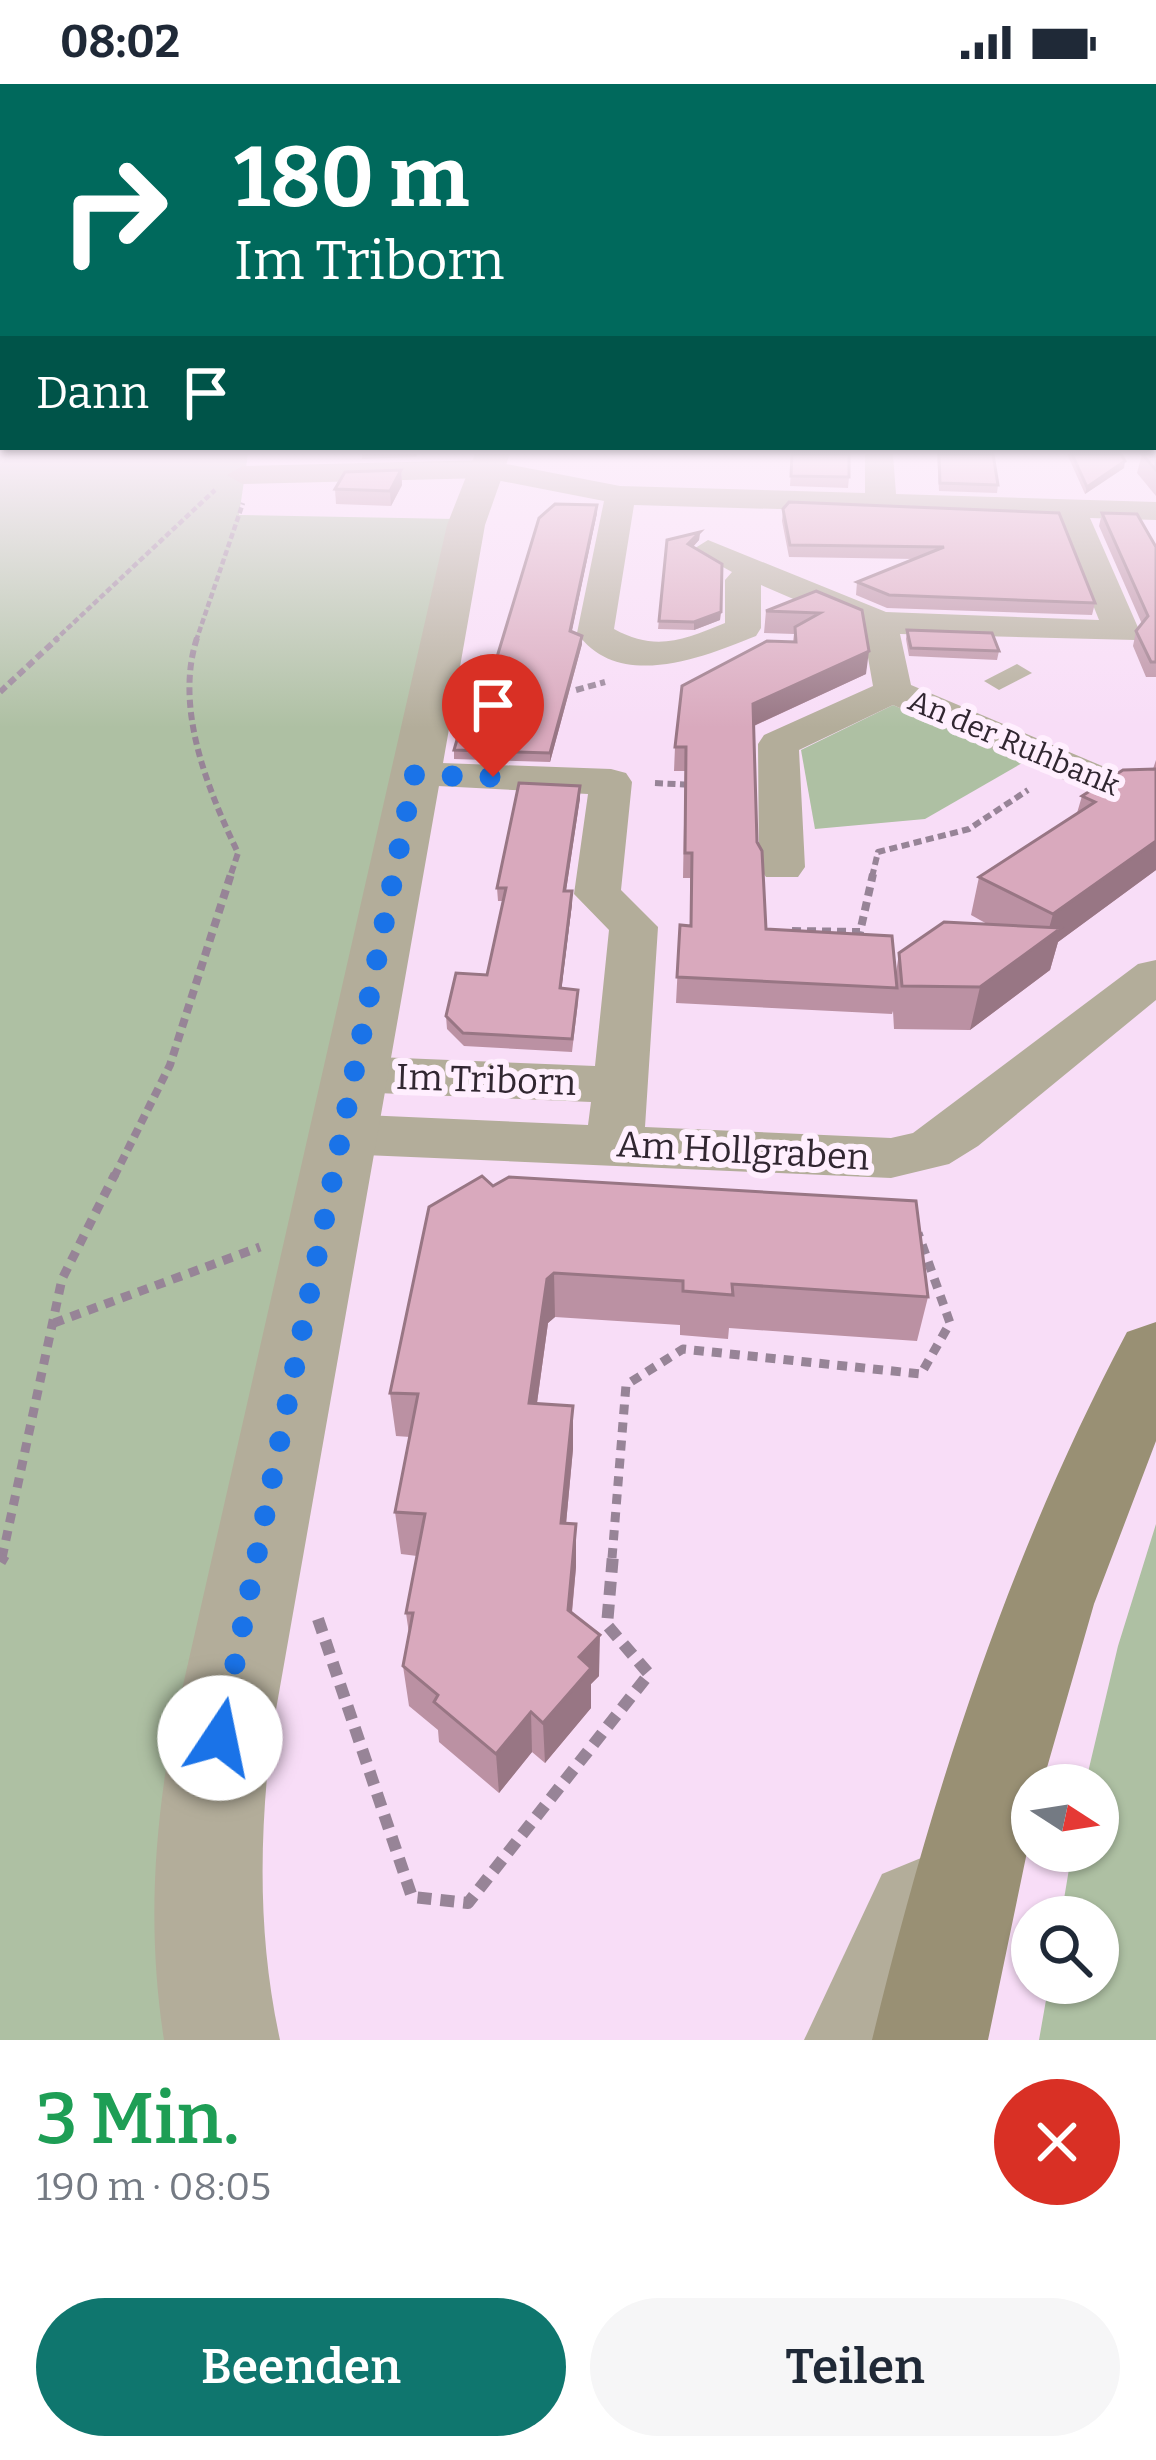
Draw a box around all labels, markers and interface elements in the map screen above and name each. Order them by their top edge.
text: 08:02 [60,15,180,69]
text: 180 m [234,127,469,228]
icon: right [36,132,192,288]
text: Im Triborn [234,229,505,293]
icon: arrive [173,360,239,426]
text: Dann [36,366,149,420]
pin [442,654,544,777]
icon: arrive [460,672,526,738]
street label: An der Ruhbank [903,682,1125,804]
street label: Im Triborn [395,1055,577,1105]
street label: Am Hollgraben [615,1122,871,1180]
position arrow [157,1675,283,1801]
north arrow [1011,1764,1119,1872]
map controls [1011,1764,1119,2004]
button: search [1011,1896,1119,2004]
text: 3 Min. [36,2076,240,2162]
button: close [994,2079,1120,2205]
text: 190 m · 08:05 [36,2164,271,2210]
button: Beenden [36,2298,566,2436]
button: Teilen [590,2298,1120,2436]

